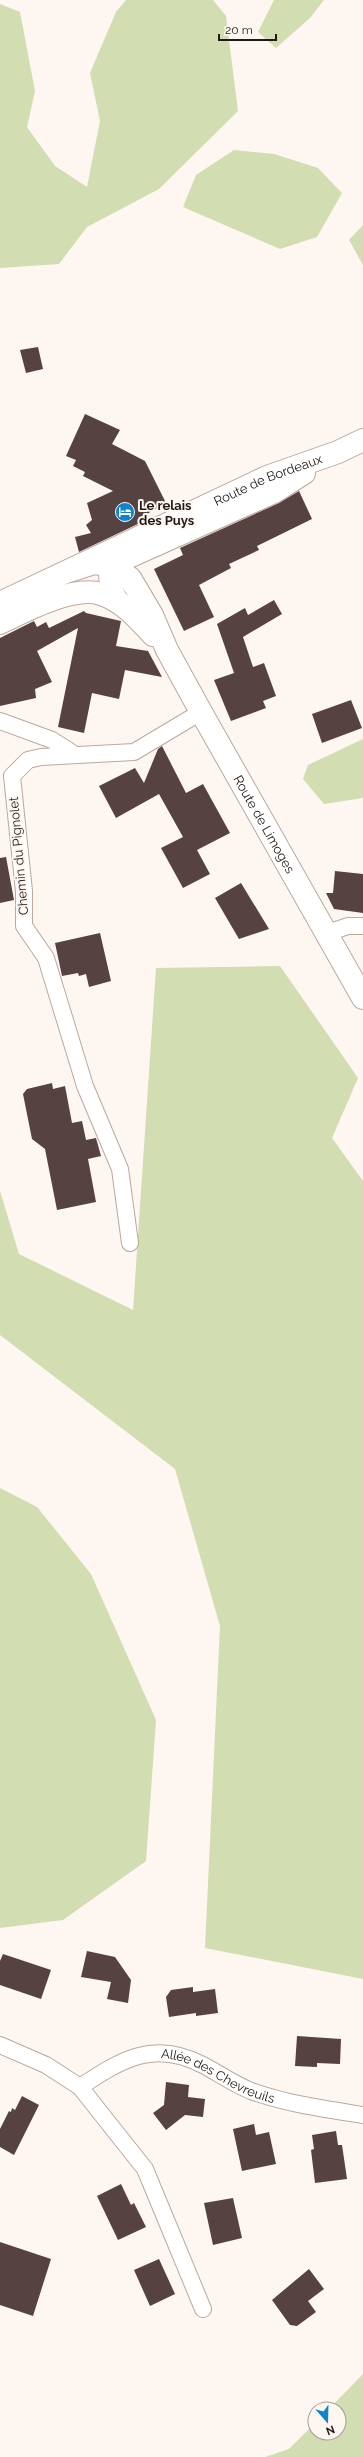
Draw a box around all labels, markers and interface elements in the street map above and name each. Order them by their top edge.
scale bar [219,16,276,42]
text: 20 m [225,23,253,37]
street label: Route de Bordeaux [211,451,325,509]
place label: Le relais des Puys [139,498,195,528]
hotel icon: Le relais des Puys [114,501,136,523]
street label: Route de Limoges [230,773,298,876]
street label: Chemin du Pignolet [6,796,31,916]
street label: Allée des Chevreuils [161,2046,277,2106]
north arrow [307,2401,347,2441]
text: N [324,2422,336,2437]

